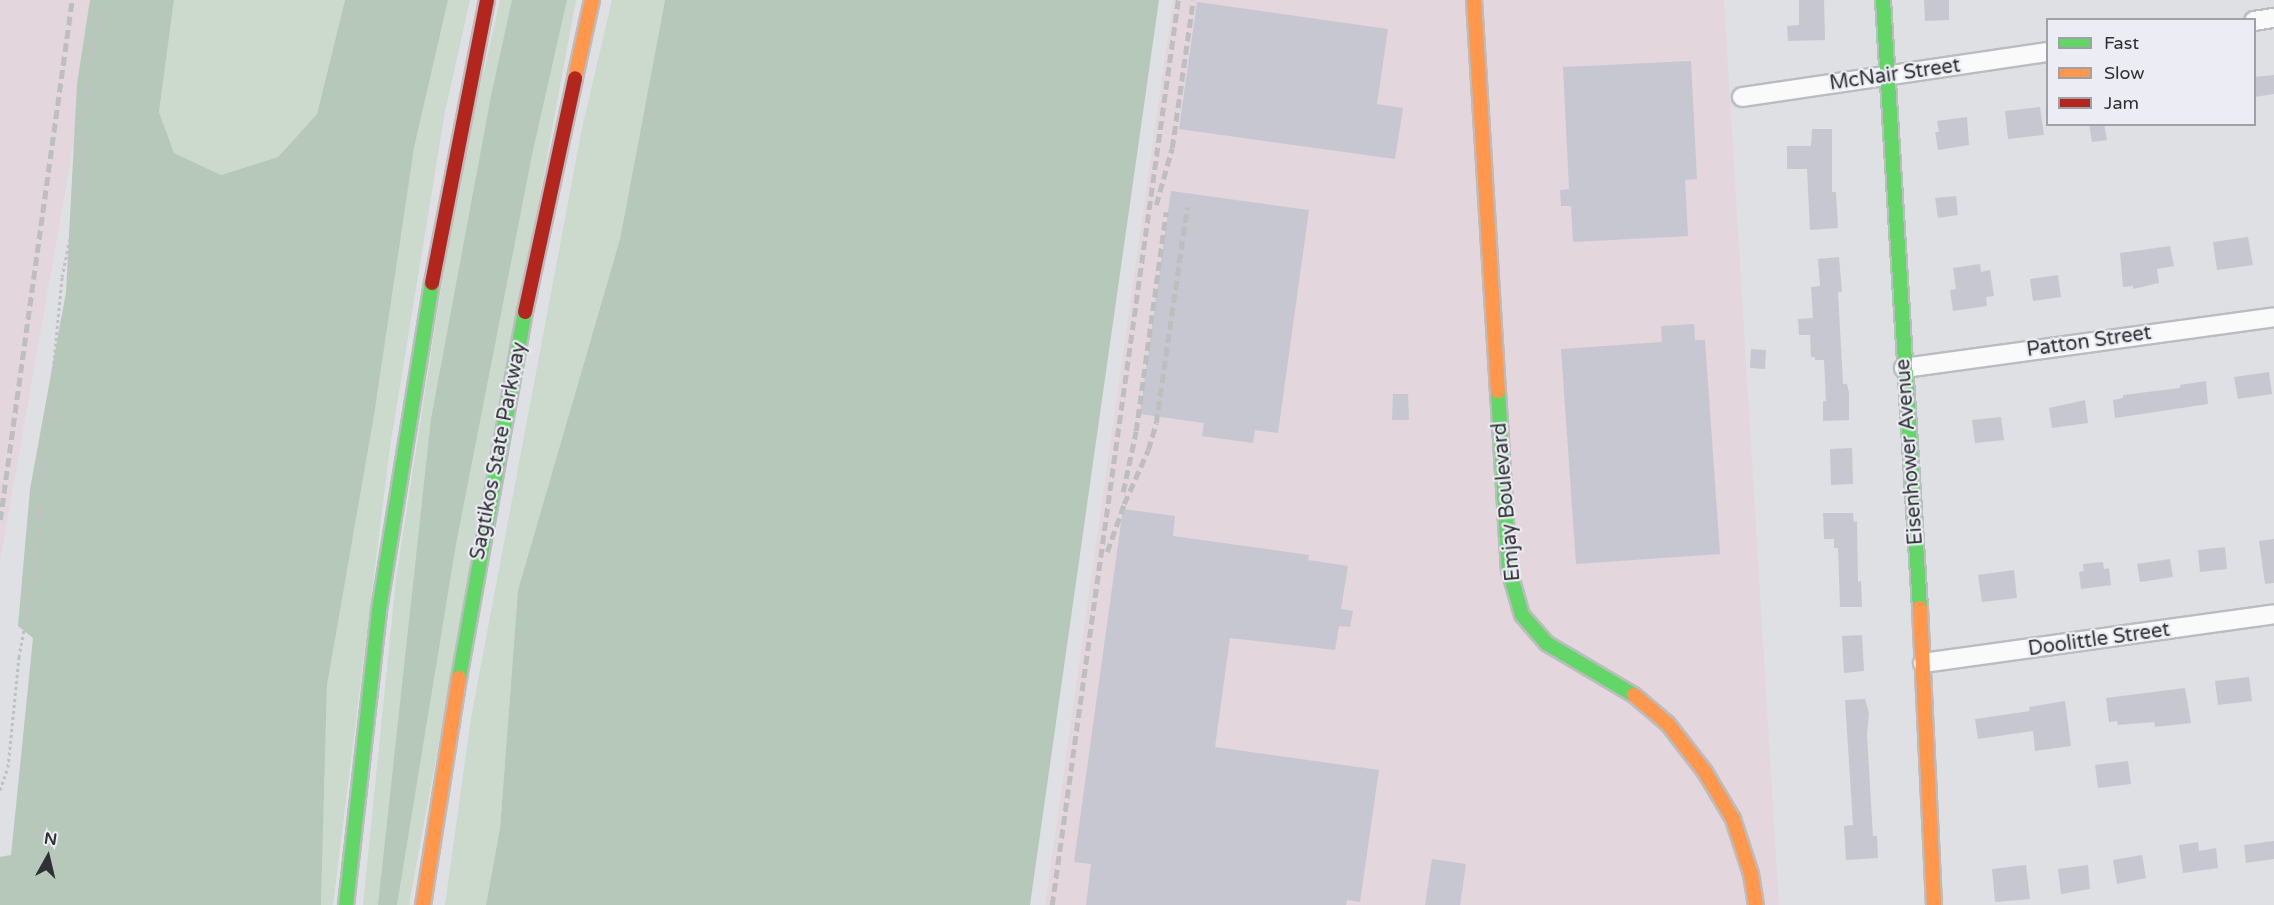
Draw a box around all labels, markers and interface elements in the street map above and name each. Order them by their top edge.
legend [2046,18,2256,126]
text: Fast [2104,32,2139,54]
street label: McNair Street [1828,54,1962,96]
text: Slow [2104,62,2145,84]
text: Jam [2104,92,2139,114]
street label: Patton Street [2025,321,2153,363]
street label: Sagtikos State Parkway [466,340,532,562]
street label: Eisenhower Avenue [1892,358,1928,546]
street label: Emjay Boulevard [1488,422,1526,582]
street label: Doolittle Street [2027,618,2171,662]
north arrow [18,827,78,887]
text: N [43,828,58,850]

